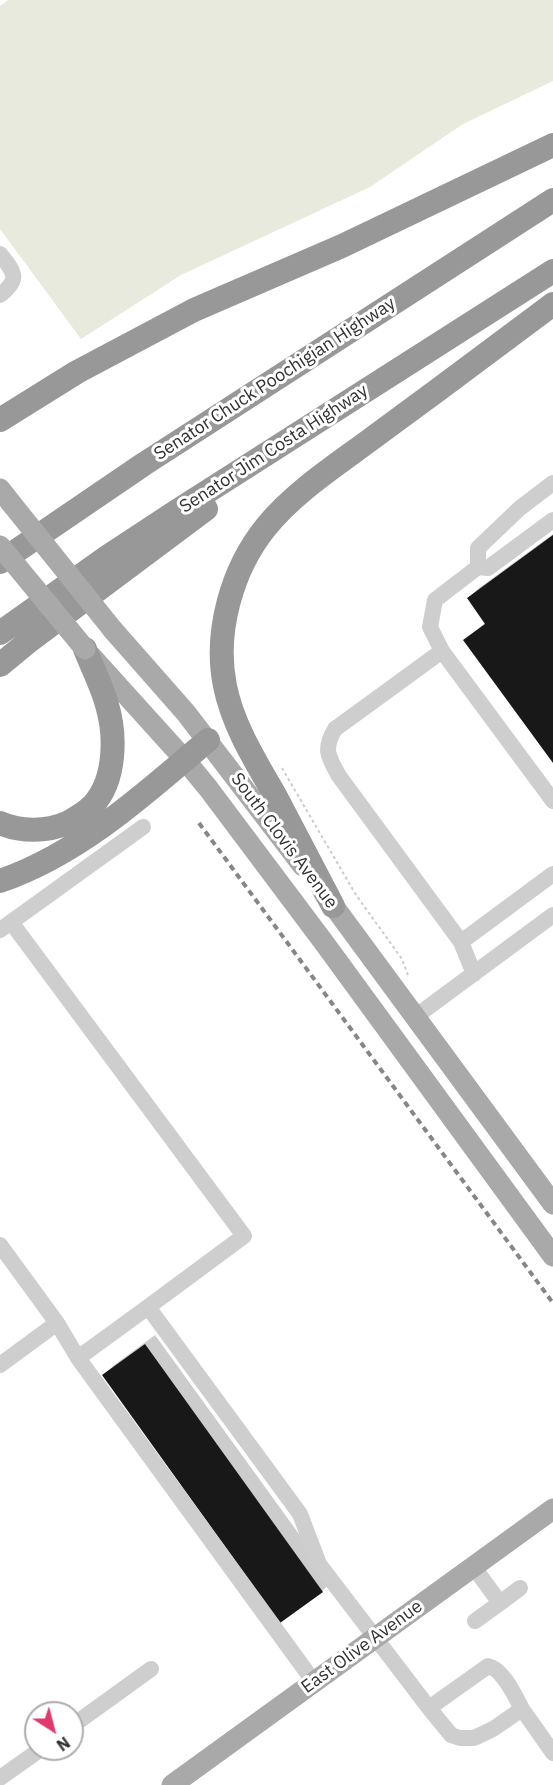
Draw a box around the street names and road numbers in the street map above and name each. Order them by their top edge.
street label: Senator Chuck Poochigian Highway [150,293,400,465]
street label: Senator Jim Costa Highway [176,380,372,518]
street label: South Clovis Avenue [226,769,342,913]
street label: East Olive Avenue [297,1596,427,1698]

